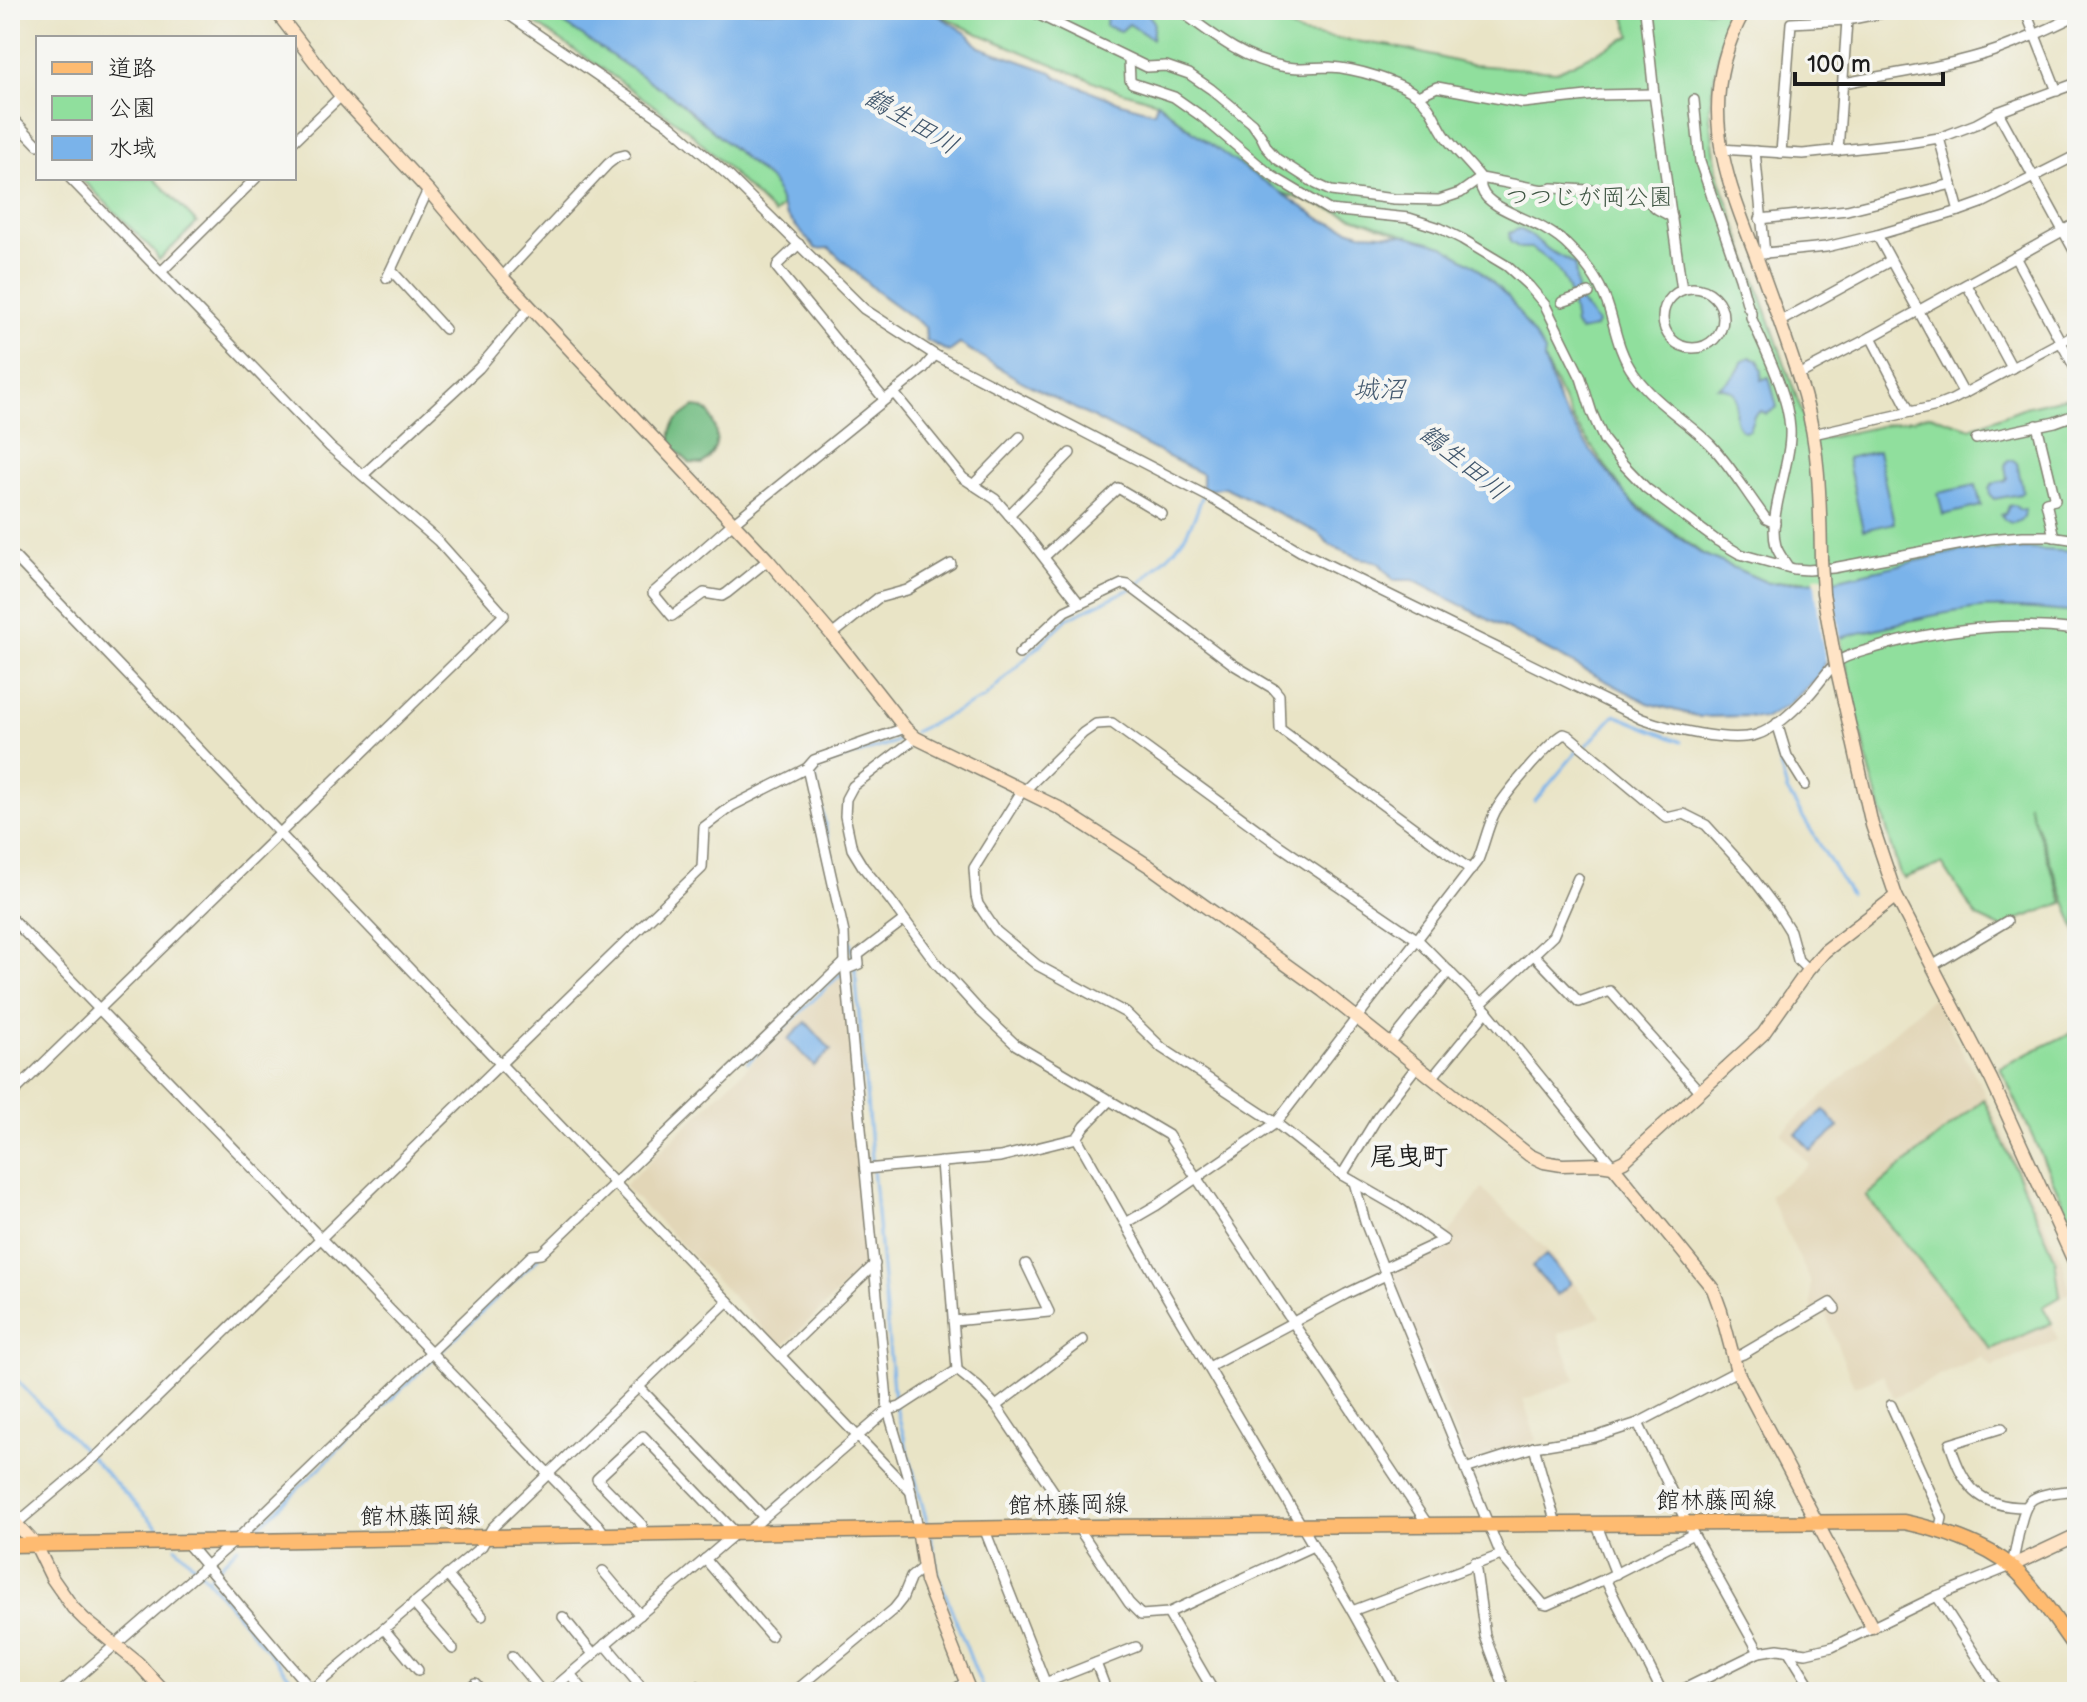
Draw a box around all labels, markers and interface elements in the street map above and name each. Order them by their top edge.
legend [36,36,296,180]
scale bar [1795,36,1943,86]
text: 100 m [1807,50,1871,79]
text: 道路 [108,54,156,83]
water label: 鶴生田川 [858,82,964,162]
text: 公園 [108,94,156,123]
text: 水域 [108,134,156,163]
park label: つつじが岡公園 [1505,183,1673,212]
water label: 城沼 [1353,375,1407,406]
water label: 鶴生田川 [1413,418,1513,508]
district label: 尾曳町 [1370,1142,1448,1173]
street label: 館林藤岡線 [1656,1486,1776,1515]
street label: 館林藤岡線 [1008,1489,1128,1521]
street label: 館林藤岡線 [360,1500,480,1532]

